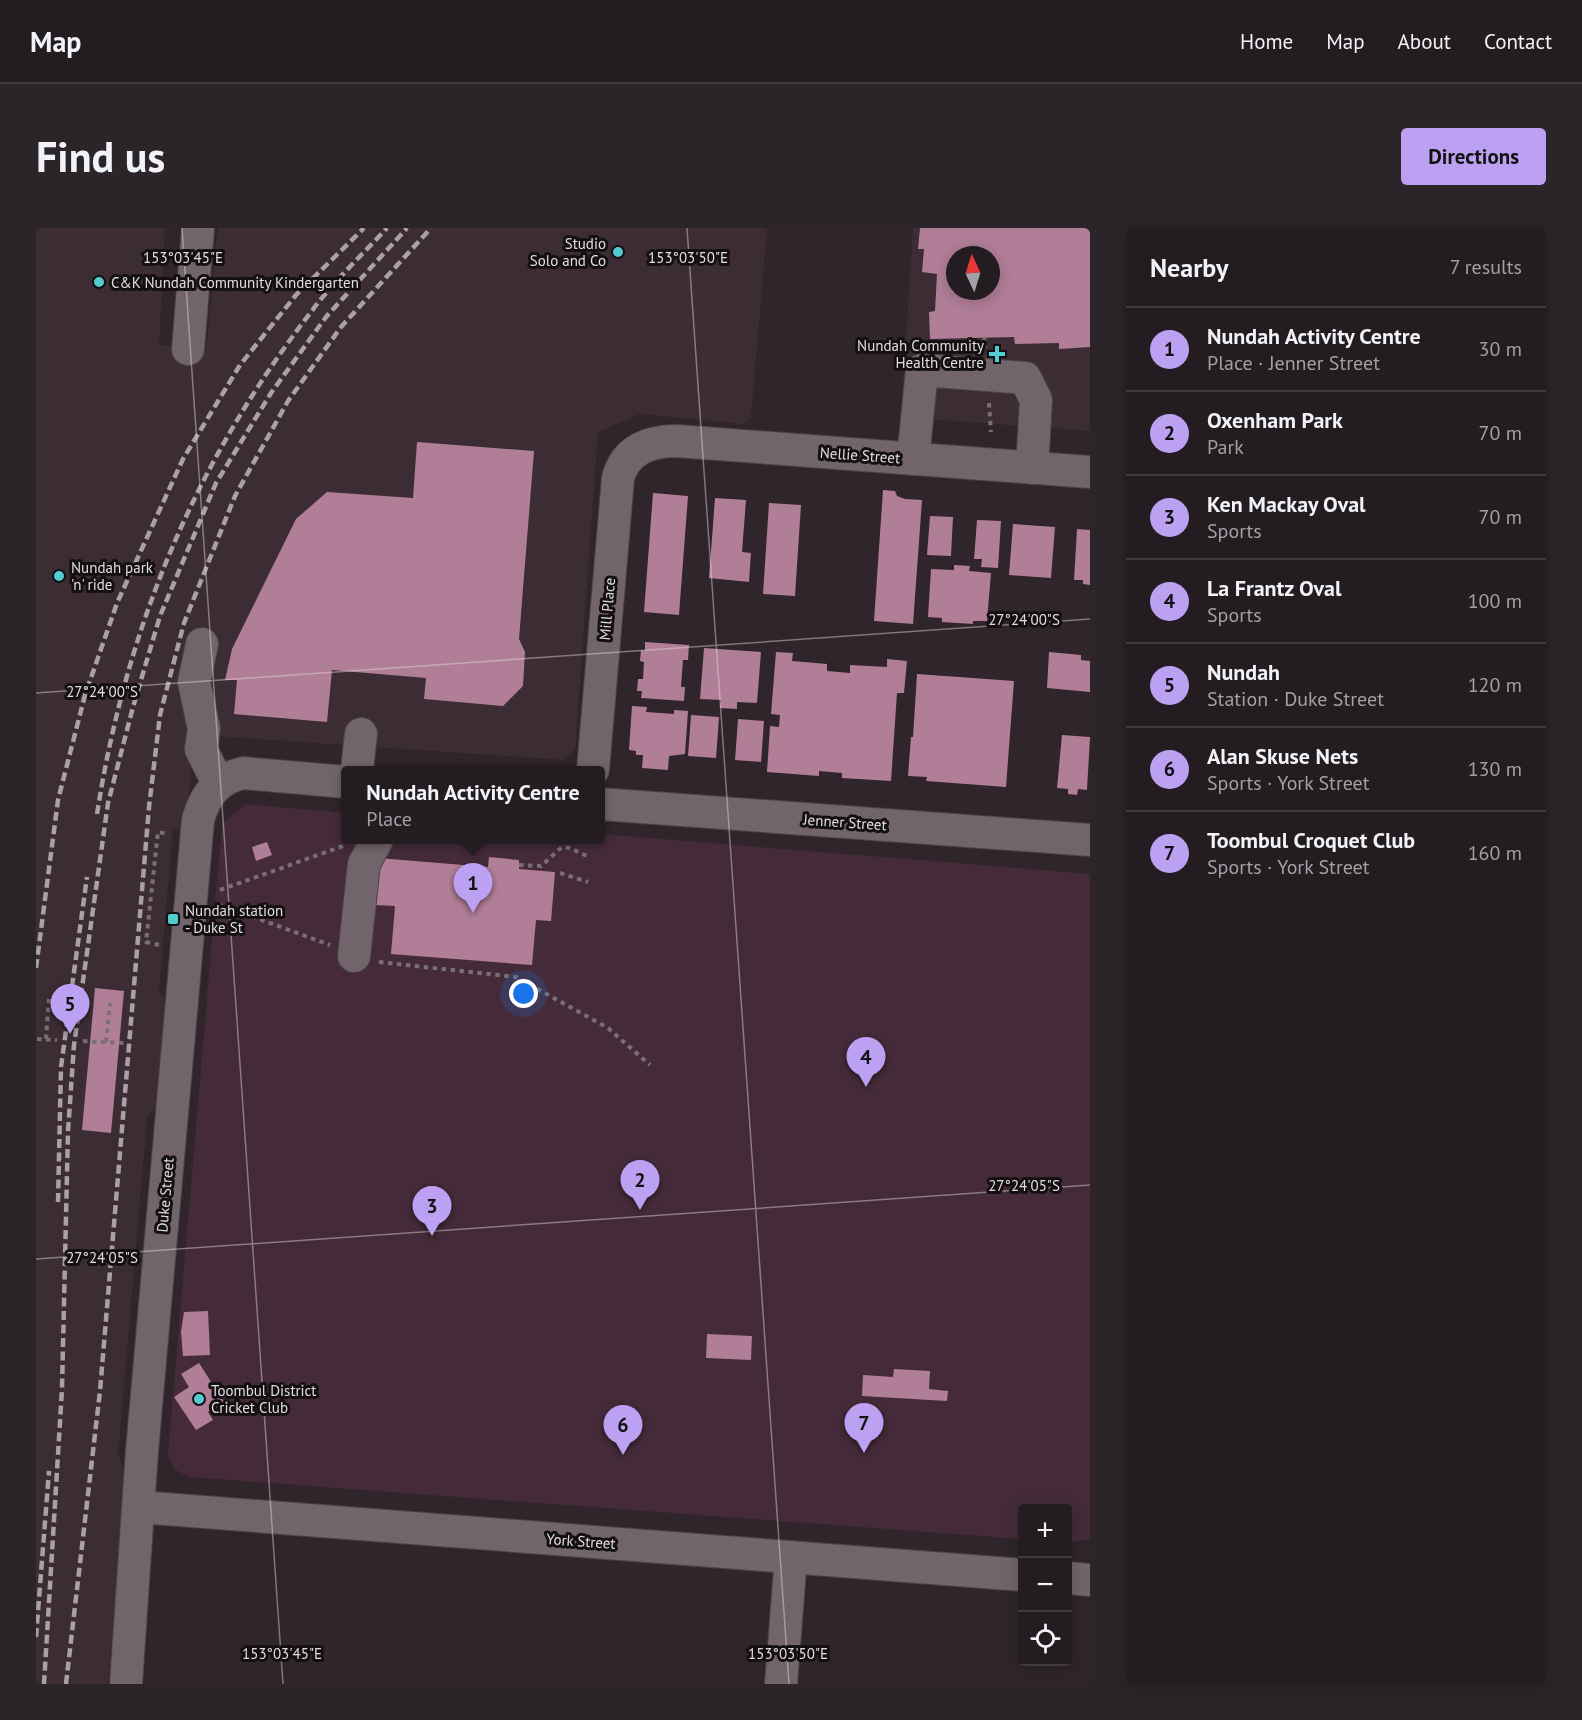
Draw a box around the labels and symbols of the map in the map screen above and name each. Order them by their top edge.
place label: Studio Solo and Co [530,234,606,270]
marker: Studio Solo and Co [611,245,625,259]
north arrow [946,246,1000,300]
text: 153°03'45"E [143,248,223,267]
text: 153°03'50"E [648,248,728,267]
place label: C&K Nundah Community Kindergarten [111,273,359,292]
marker: C&K Nundah Community Kindergarten [92,275,106,289]
place label: Nundah Community Health Centre [857,336,984,372]
marker: Nundah Community Health Centre [988,345,1006,363]
street label: Nellie Street [819,443,901,467]
place label: Nundah park 'n' ride [71,558,154,594]
marker: Nundah park 'n' ride [52,569,66,583]
street label: Mill Place [595,577,619,641]
text: 27°24'00"S [988,610,1060,629]
text: 27°24'00"S [66,682,138,701]
street label: Jenner Street [802,810,887,834]
pin: 1 [454,864,492,913]
place label: Nundah station - Duke St [185,901,283,937]
marker: Nundah station - Duke St [166,912,180,926]
your location [509,979,538,1008]
pin: 5 [51,984,90,1034]
pin: 4 [846,1038,886,1087]
street label: Duke Street [152,1157,178,1233]
pin: 2 [620,1160,660,1210]
text: 27°24'05"S [988,1176,1060,1195]
pin: 3 [412,1186,452,1236]
text: 27°24'05"S [66,1248,138,1267]
place label: Toombul District Cricket Club [211,1381,316,1417]
marker: Toombul District Cricket Club [192,1392,206,1406]
pin: 7 [844,1404,884,1453]
pin: 6 [604,1406,642,1455]
street label: York Street [546,1529,616,1553]
text: 153°03'45"E [242,1644,322,1663]
text: 153°03'50"E [748,1644,828,1663]

